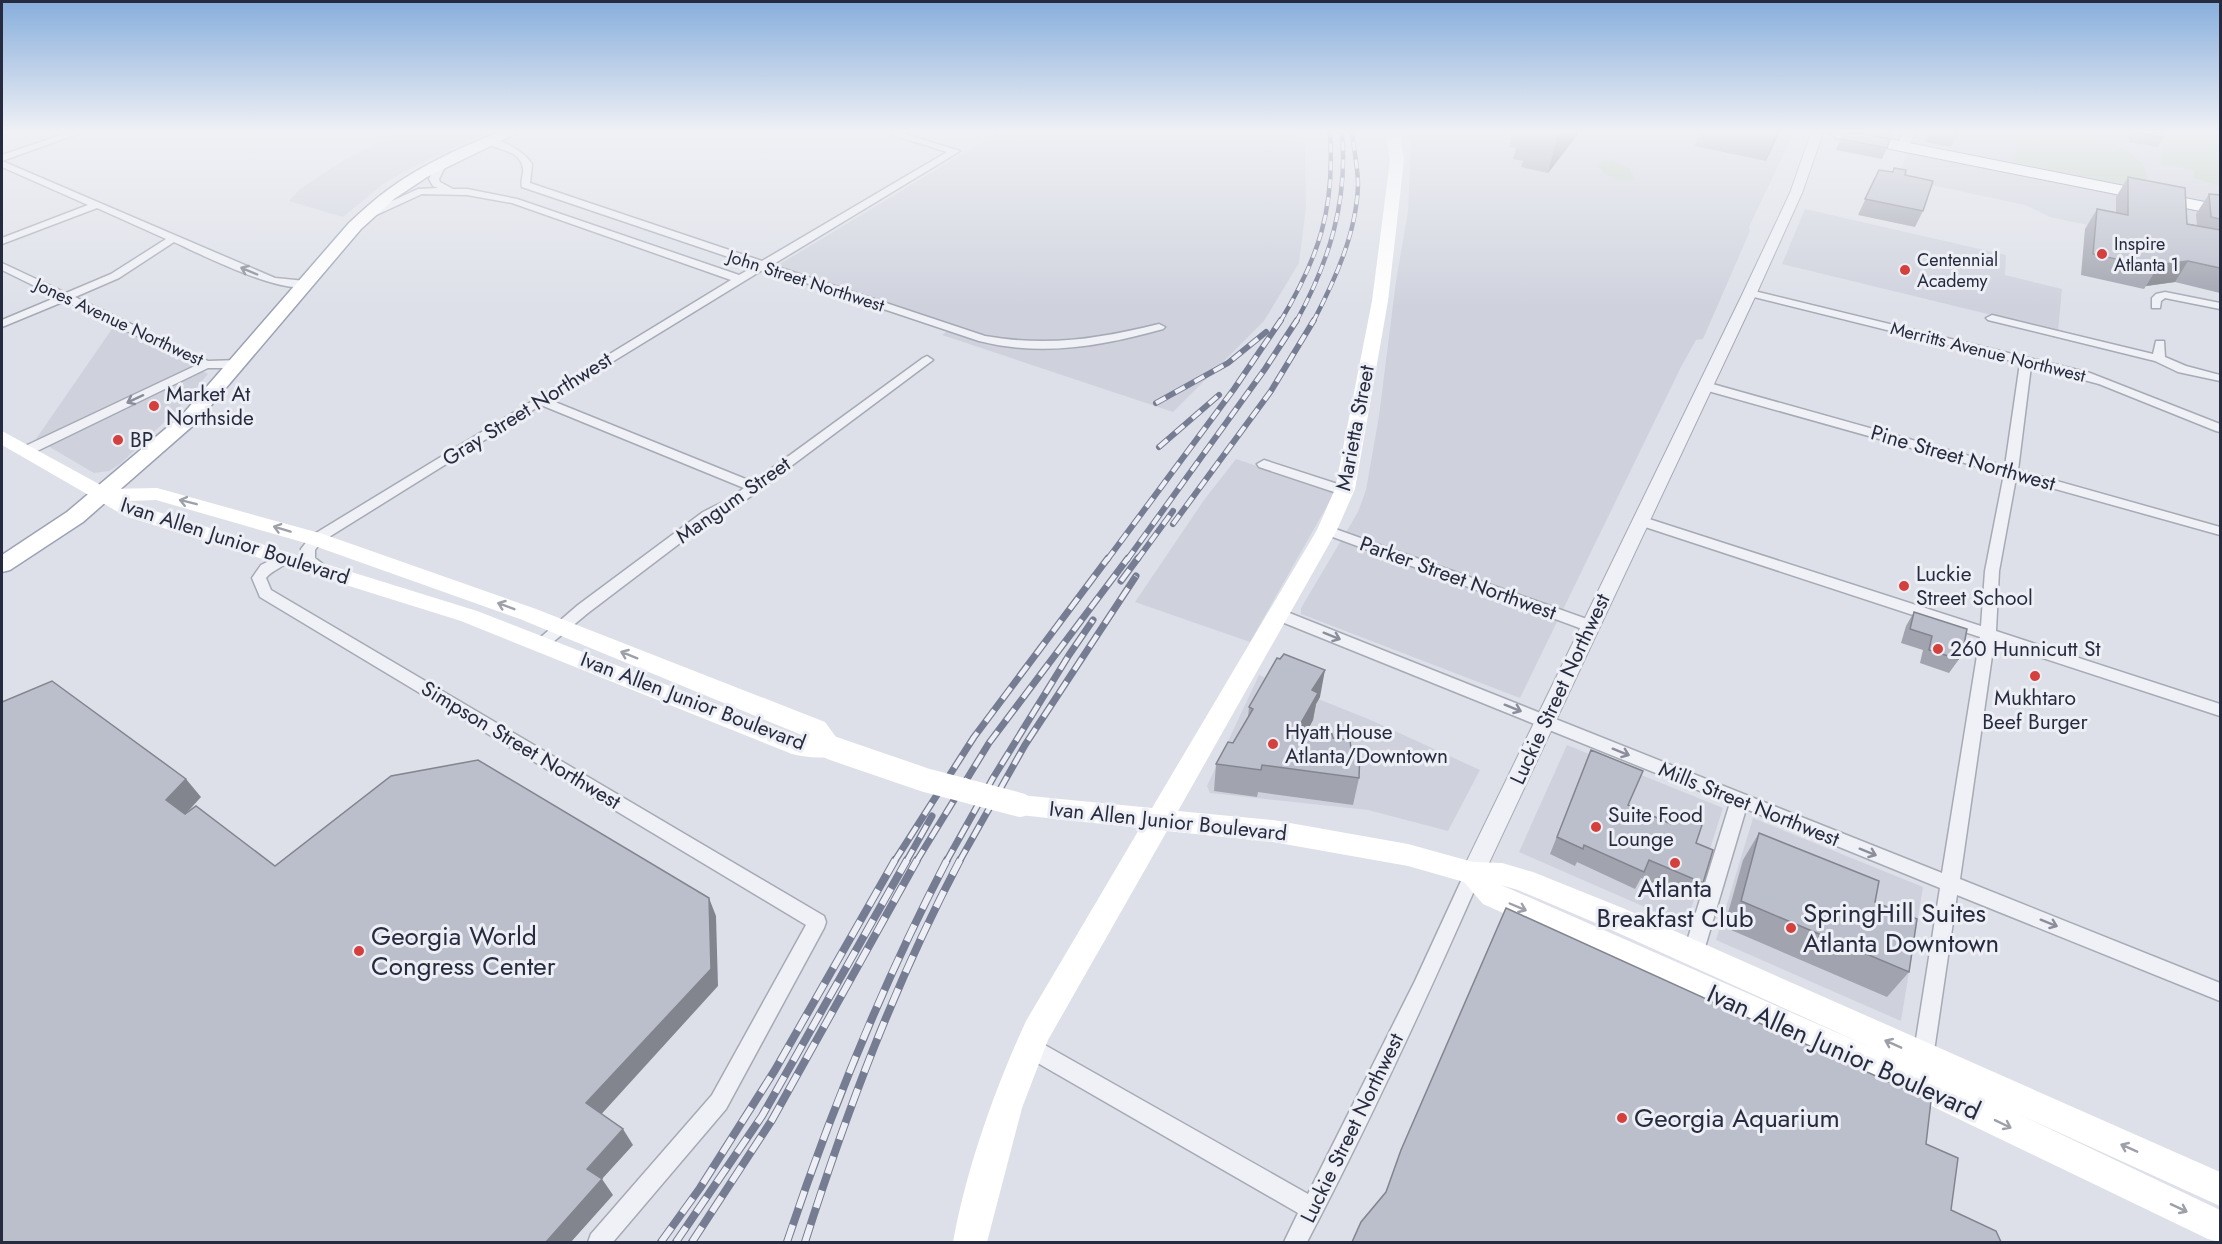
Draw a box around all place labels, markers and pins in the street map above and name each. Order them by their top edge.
place label: Inspire Atlanta 1 [2114,231,2179,278]
place label: Centennial Academy [1917,247,1998,294]
marker: Inspire Atlanta 1 [2095,247,2109,261]
marker: Centennial Academy [1898,263,1912,277]
place label: Market At Northside [166,379,254,433]
marker: Market At Northside [147,399,161,413]
place label: BP [130,425,153,455]
marker: BP [111,433,125,447]
place label: Luckie Street School [1916,559,2033,613]
marker: Luckie Street School [1897,579,1911,593]
place label: 260 Hunnicutt St [1950,634,2101,664]
marker: 260 Hunnicutt St [1931,642,1945,656]
marker: Mukhtaro Beef Burger [2028,669,2042,683]
place label: Mukhtaro Beef Burger [1982,683,2088,737]
place label: Hyatt House Atlanta/Downtown [1285,717,1448,771]
marker: Hyatt House Atlanta/Downtown [1266,737,1280,751]
place label: Suite Food Lounge [1608,800,1703,854]
marker: Suite Food Lounge [1589,820,1603,834]
marker: Atlanta Breakfast Club [1668,856,1682,870]
place label: Atlanta Breakfast Club [1596,869,1754,937]
place label: SpringHill Suites Atlanta Downtown [1803,894,1999,962]
place label: Georgia World Congress Center [371,917,556,985]
marker: SpringHill Suites Atlanta Downtown [1784,921,1798,935]
marker: Georgia World Congress Center [352,944,366,958]
place label: Georgia Aquarium [1634,1099,1840,1137]
marker: Georgia Aquarium [1615,1111,1629,1125]

